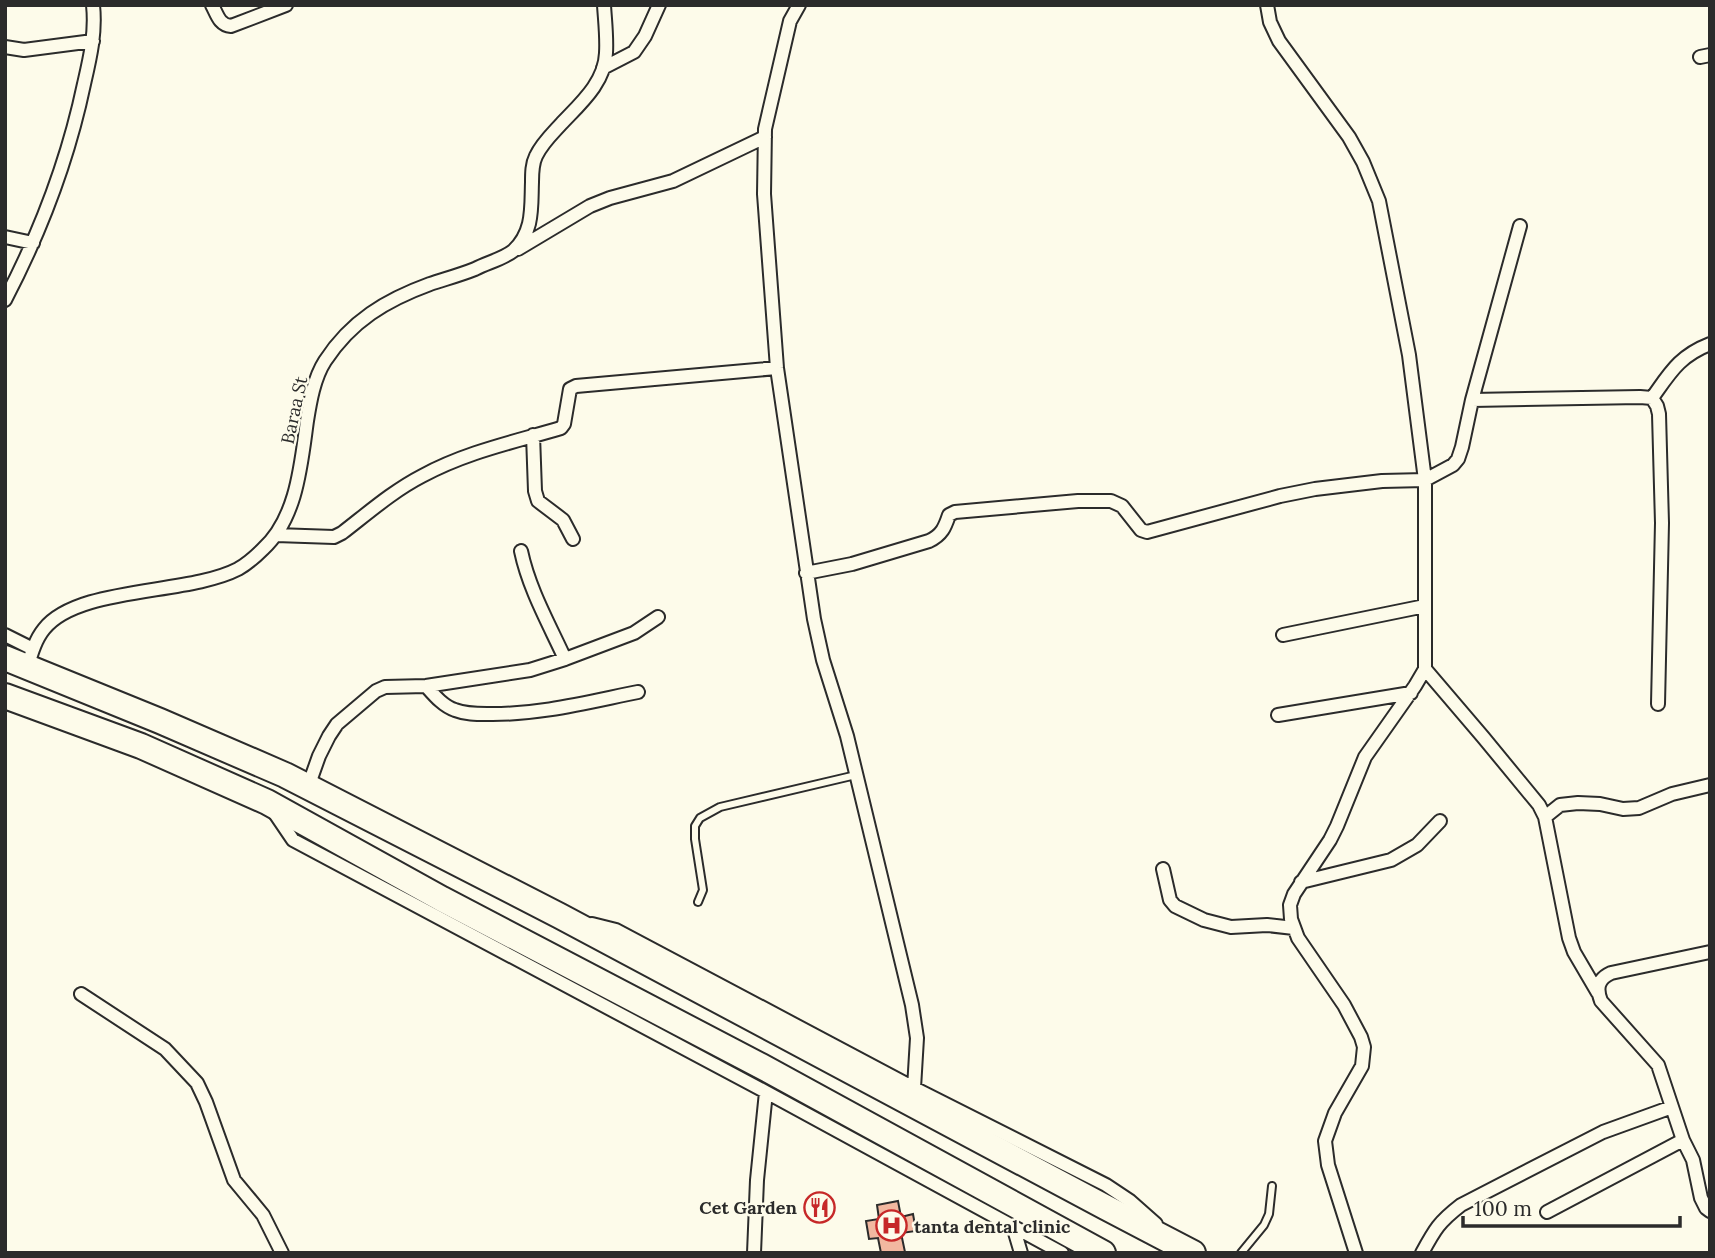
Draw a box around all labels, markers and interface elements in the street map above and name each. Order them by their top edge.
street label: Baraa St [276,374,312,446]
scale bar [1463,1184,1680,1228]
restaurant icon: Cet Garden [803,1190,837,1224]
text: 100 m [1474,1195,1532,1222]
place label: Cet Garden [699,1196,798,1219]
hospital icon: tanta dental clinic [874,1209,908,1243]
place label: tanta dental clinic [914,1215,1071,1238]

